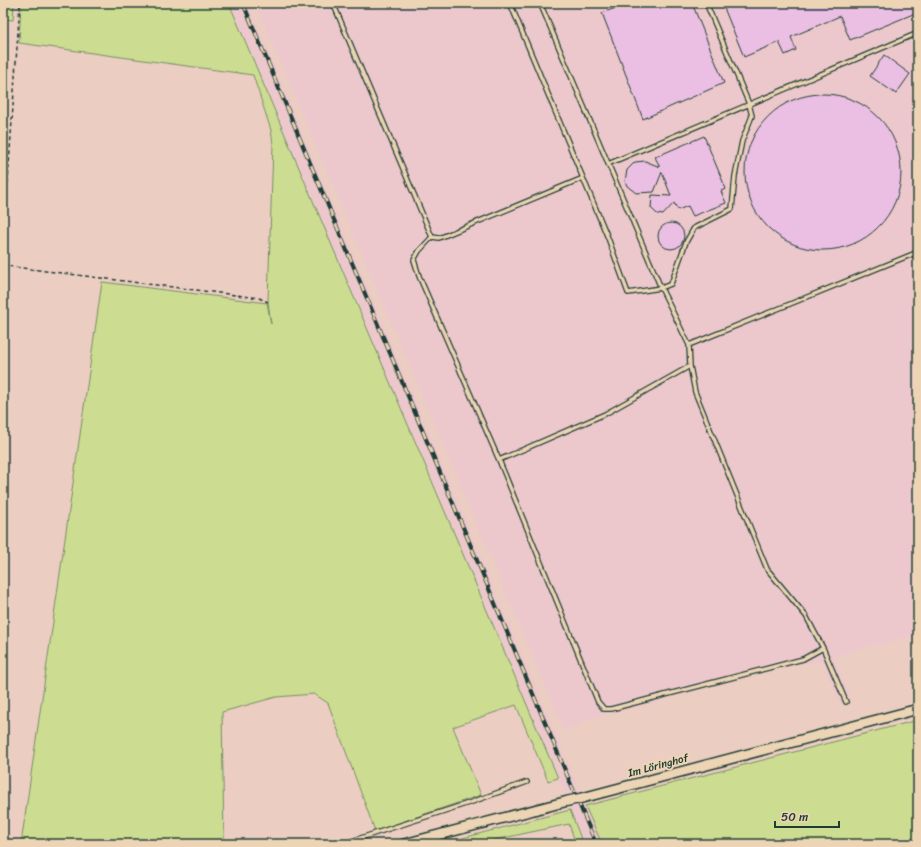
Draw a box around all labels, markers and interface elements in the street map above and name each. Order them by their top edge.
street label: Im Löringhof [625,748,691,783]
scale bar [775,803,839,829]
text: 50 m [781,806,808,828]

